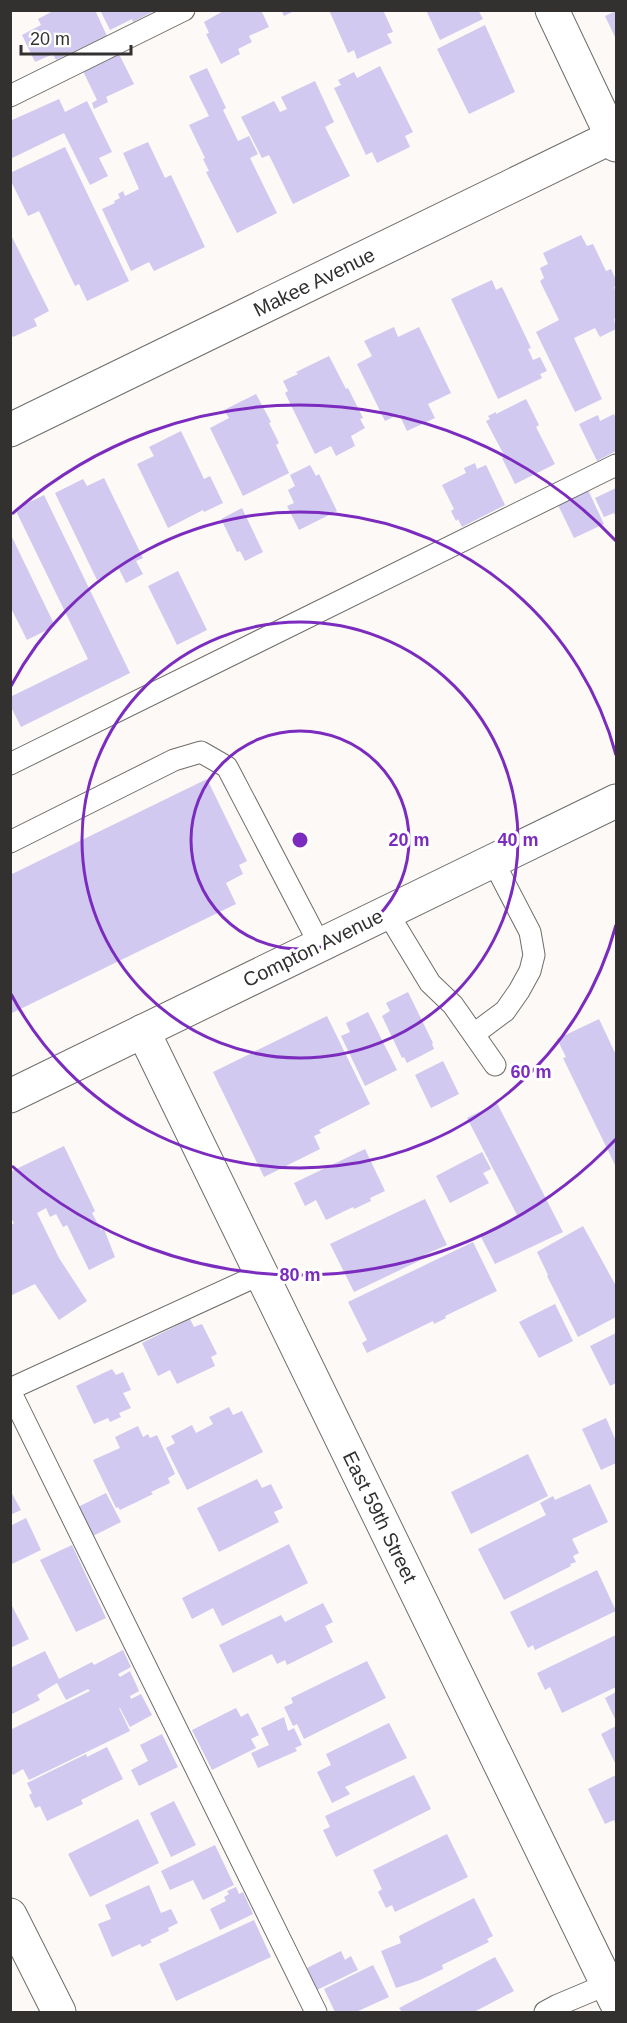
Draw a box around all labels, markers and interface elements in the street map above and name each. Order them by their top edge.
scale bar [21,18,130,56]
text: 20 m [30,29,70,49]
street label: Makee Avenue [250,243,378,321]
centre of rings [290,830,310,850]
text: 20 m [388,830,430,850]
text: 40 m [497,830,539,850]
street label: Compton Avenue [239,905,387,991]
text: 60 m [510,1062,552,1082]
text: 80 m [279,1265,321,1285]
street label: East 59th Street [339,1448,422,1587]

